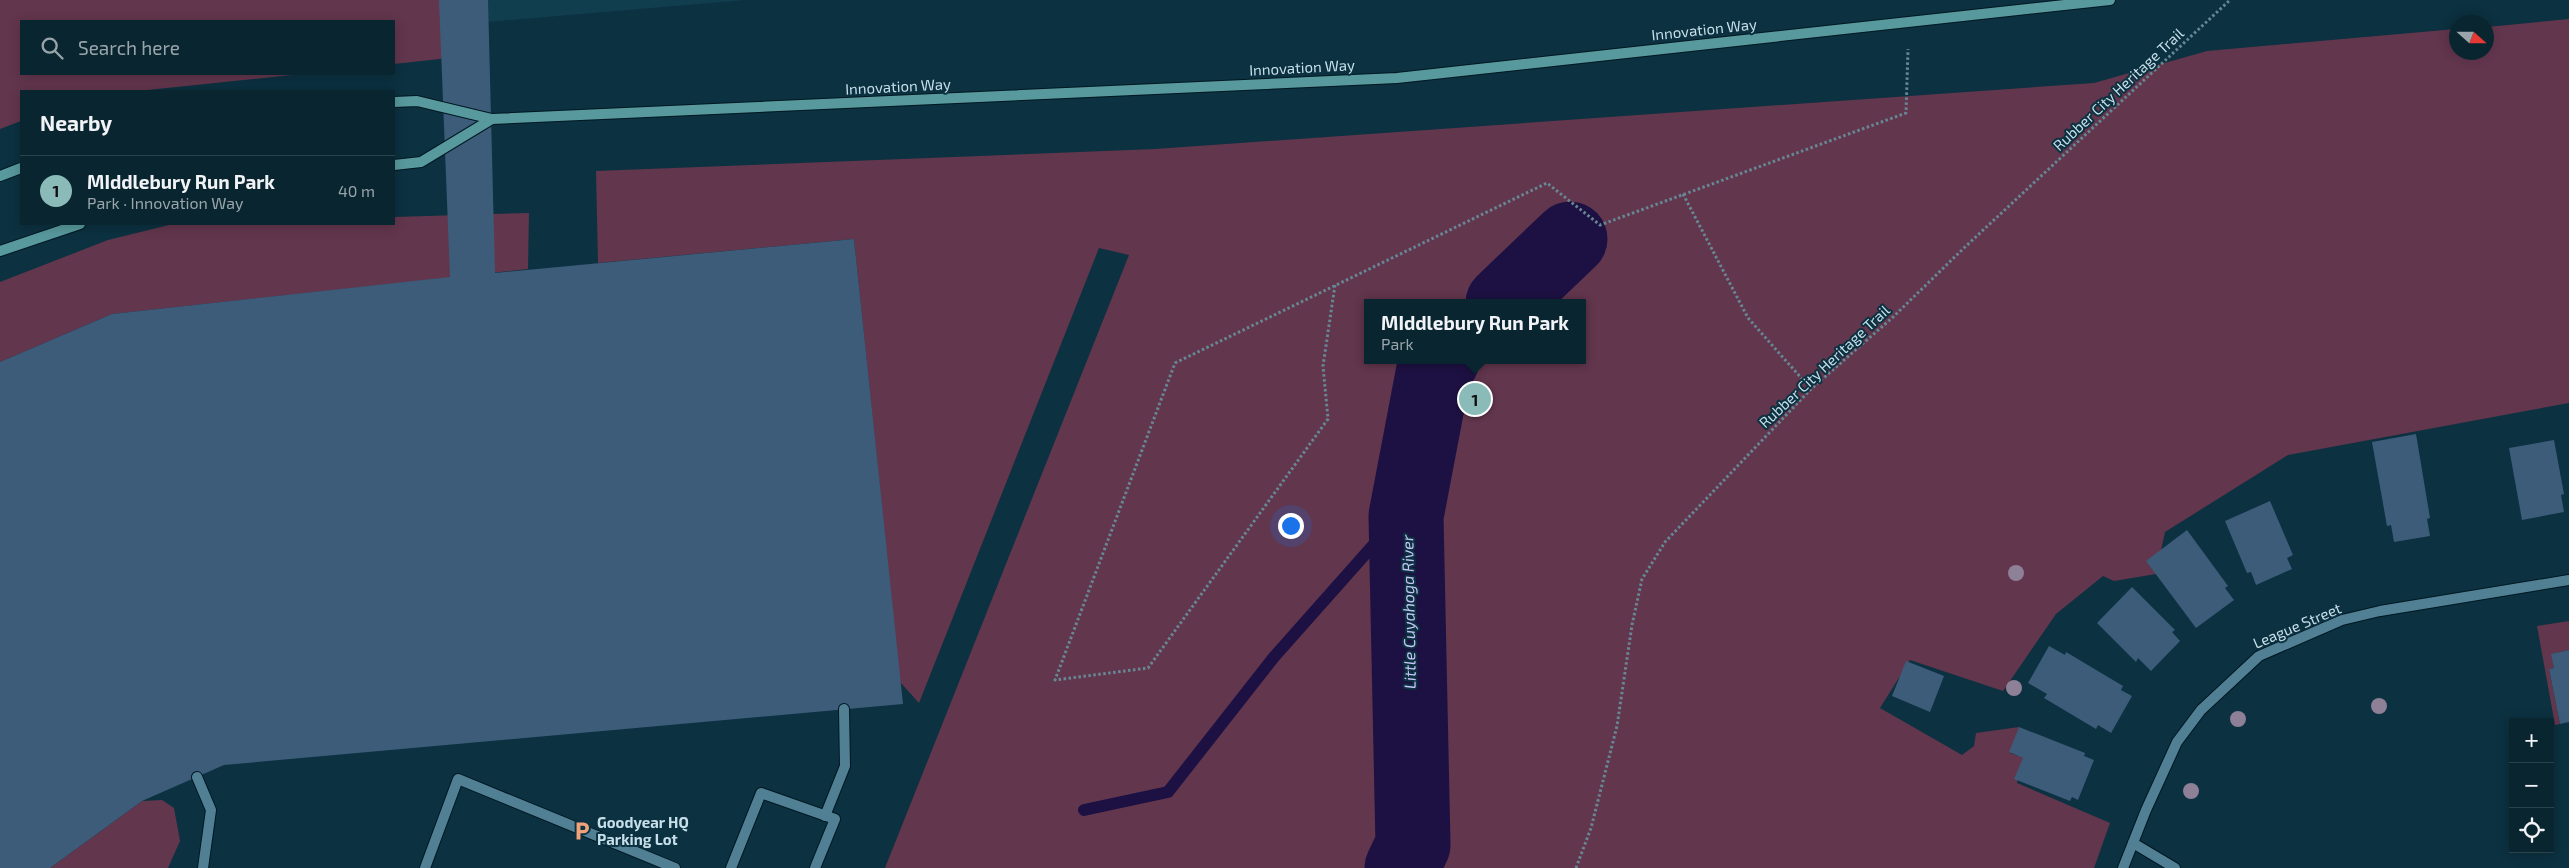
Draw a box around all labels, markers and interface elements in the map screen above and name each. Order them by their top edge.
street label: Innovation Way [1650,15,1758,43]
north arrow [2449,15,2494,60]
search box [20,20,395,75]
street label: Rubber City Heritage Trail [2049,23,2187,154]
icon: search [38,34,66,62]
text: Search here [78,36,180,59]
street label: Innovation Way [1249,55,1355,79]
street label: Innovation Way [845,74,951,98]
text: Nearby [40,110,112,135]
text: MIddlebury Run Park [87,170,275,193]
text: 1 [53,181,59,200]
text: 40 m [338,181,375,200]
text: Park · Innovation Way [87,193,243,212]
popup [1364,299,1586,364]
street label: Rubber City Heritage Trail [1755,300,1893,431]
text: MIddlebury Run Park [1381,311,1569,334]
text: Park [1381,334,1414,353]
pin: 1 [1459,380,1491,418]
your location [1278,513,1304,539]
water label: Little Cuyahoga River [1397,534,1420,689]
street label: League Street [2250,598,2344,652]
map controls [2509,718,2554,853]
button: + [2509,718,2554,763]
button: − [2509,763,2554,808]
button: locate [2509,808,2554,853]
place label: Goodyear HQ Parking Lot [597,813,689,848]
parking icon: Goodyear HQ Parking Lot [571,820,593,842]

